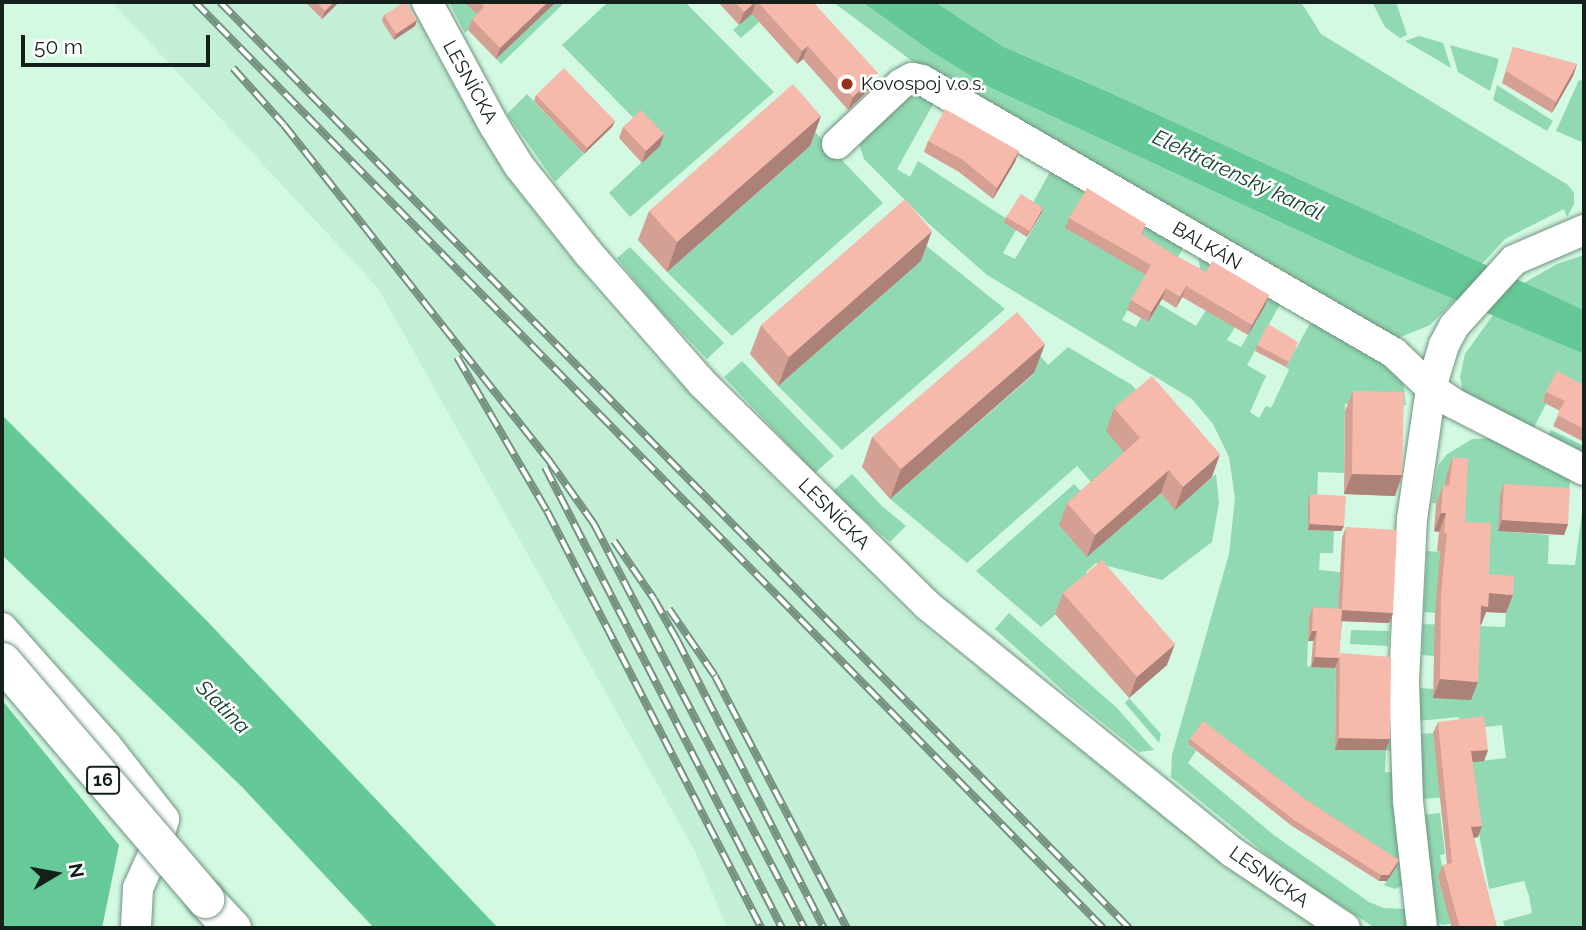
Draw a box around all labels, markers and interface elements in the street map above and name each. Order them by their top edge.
scale bar [24,21,214,65]
text: 50 m [34,34,83,59]
street label: LESNÍCKA [438,36,502,128]
place label: Kovospoj v.o.s. [861,73,985,95]
marker: Kovospoj v.o.s. [839,76,855,92]
water label: Elektrárenský kanál [1148,124,1328,226]
street label: BALKÁN [1168,217,1246,275]
street label: LESNÍCKA [794,474,874,554]
water label: Slatina [191,675,255,739]
road number: 16 [86,766,120,794]
north arrow [21,839,91,909]
street label: LESNÍCKA [1225,841,1313,913]
text: N [65,861,89,879]

